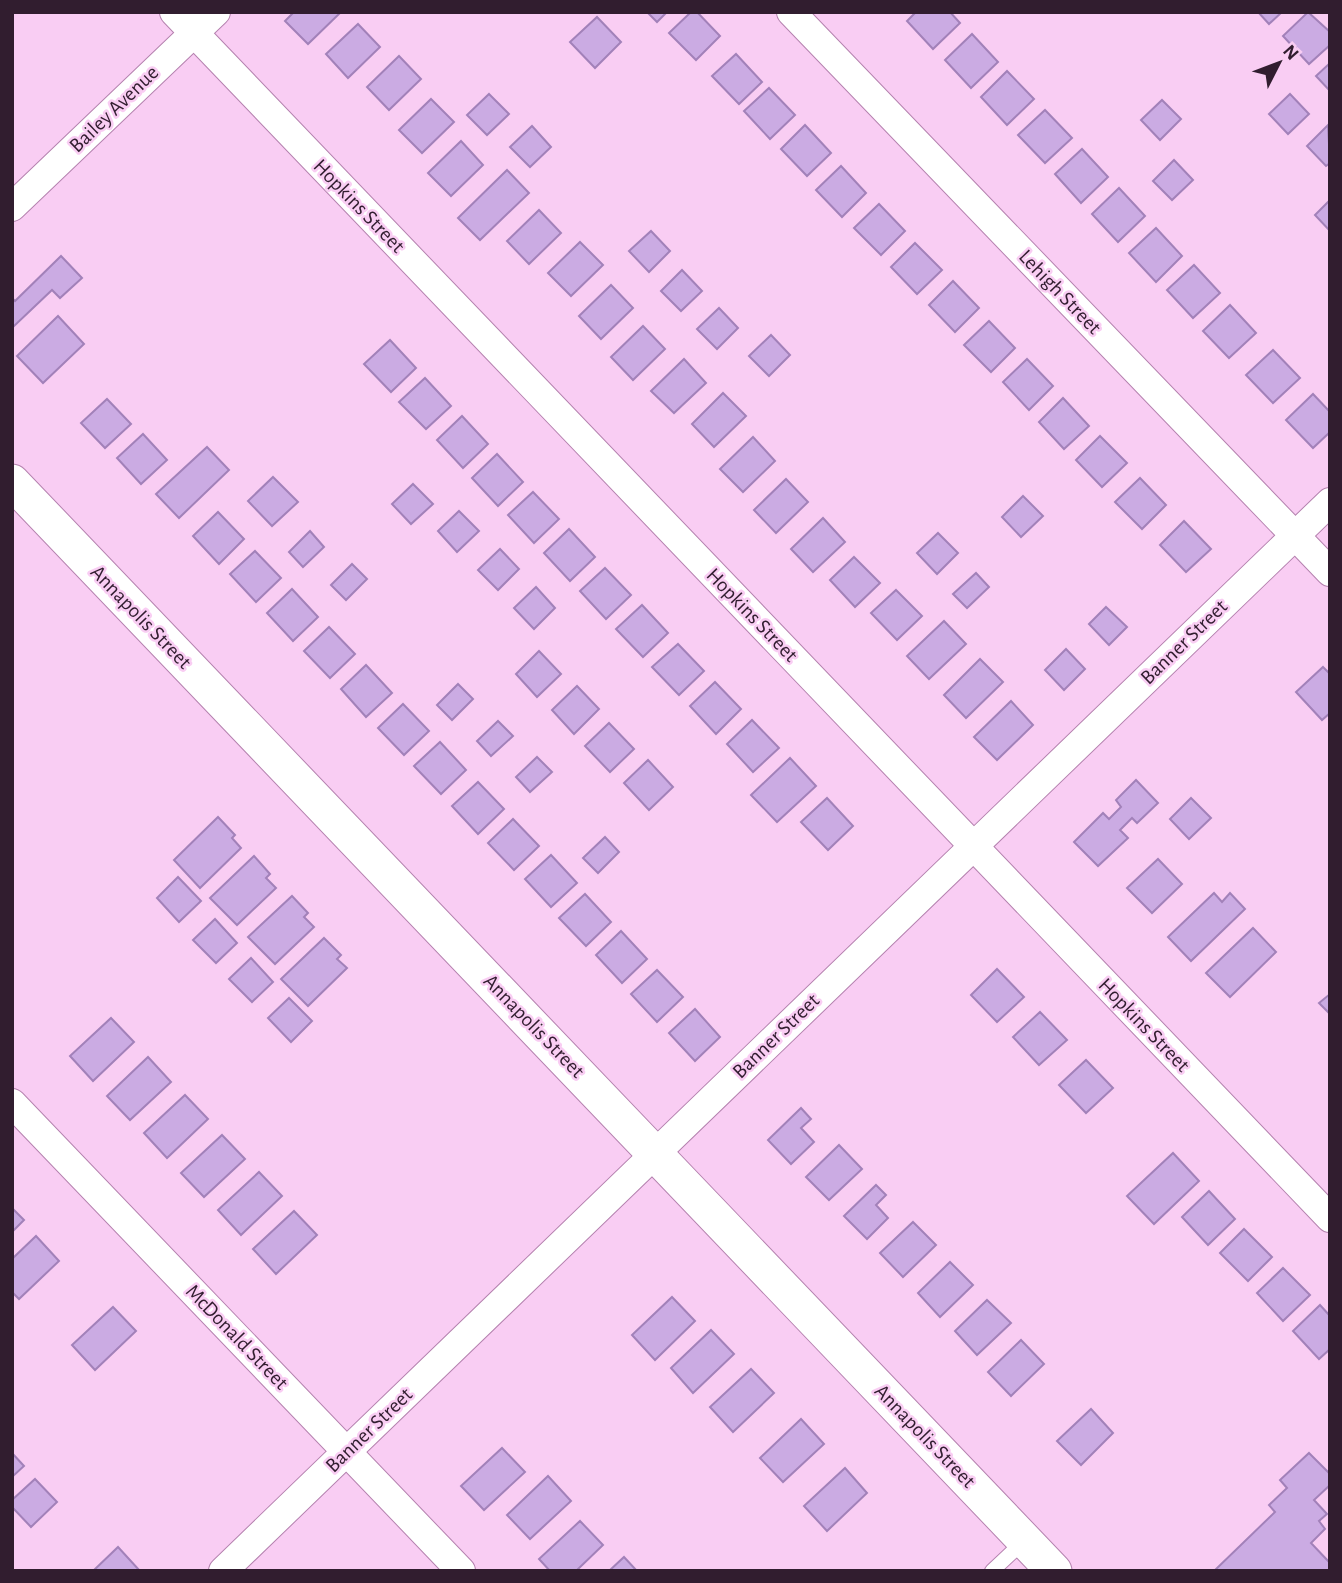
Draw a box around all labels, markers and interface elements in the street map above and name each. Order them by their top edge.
north arrow [1244,28,1314,98]
text: N [1279,41,1302,64]
street label: Bailey Avenue [65,62,163,156]
street label: Hopkins Street [309,155,409,257]
street label: Lehigh Street [1015,246,1105,338]
street label: Annapolis Street [87,561,196,673]
street label: Hopkins Street [702,564,802,666]
street label: Banner Street [1137,595,1232,688]
street label: Annapolis Street [480,970,589,1082]
street label: Hopkins Street [1094,974,1194,1076]
street label: Banner Street [729,989,824,1082]
street label: McDonald Street [182,1281,292,1394]
street label: Annapolis Street [871,1380,980,1492]
street label: Banner Street [322,1383,417,1476]

